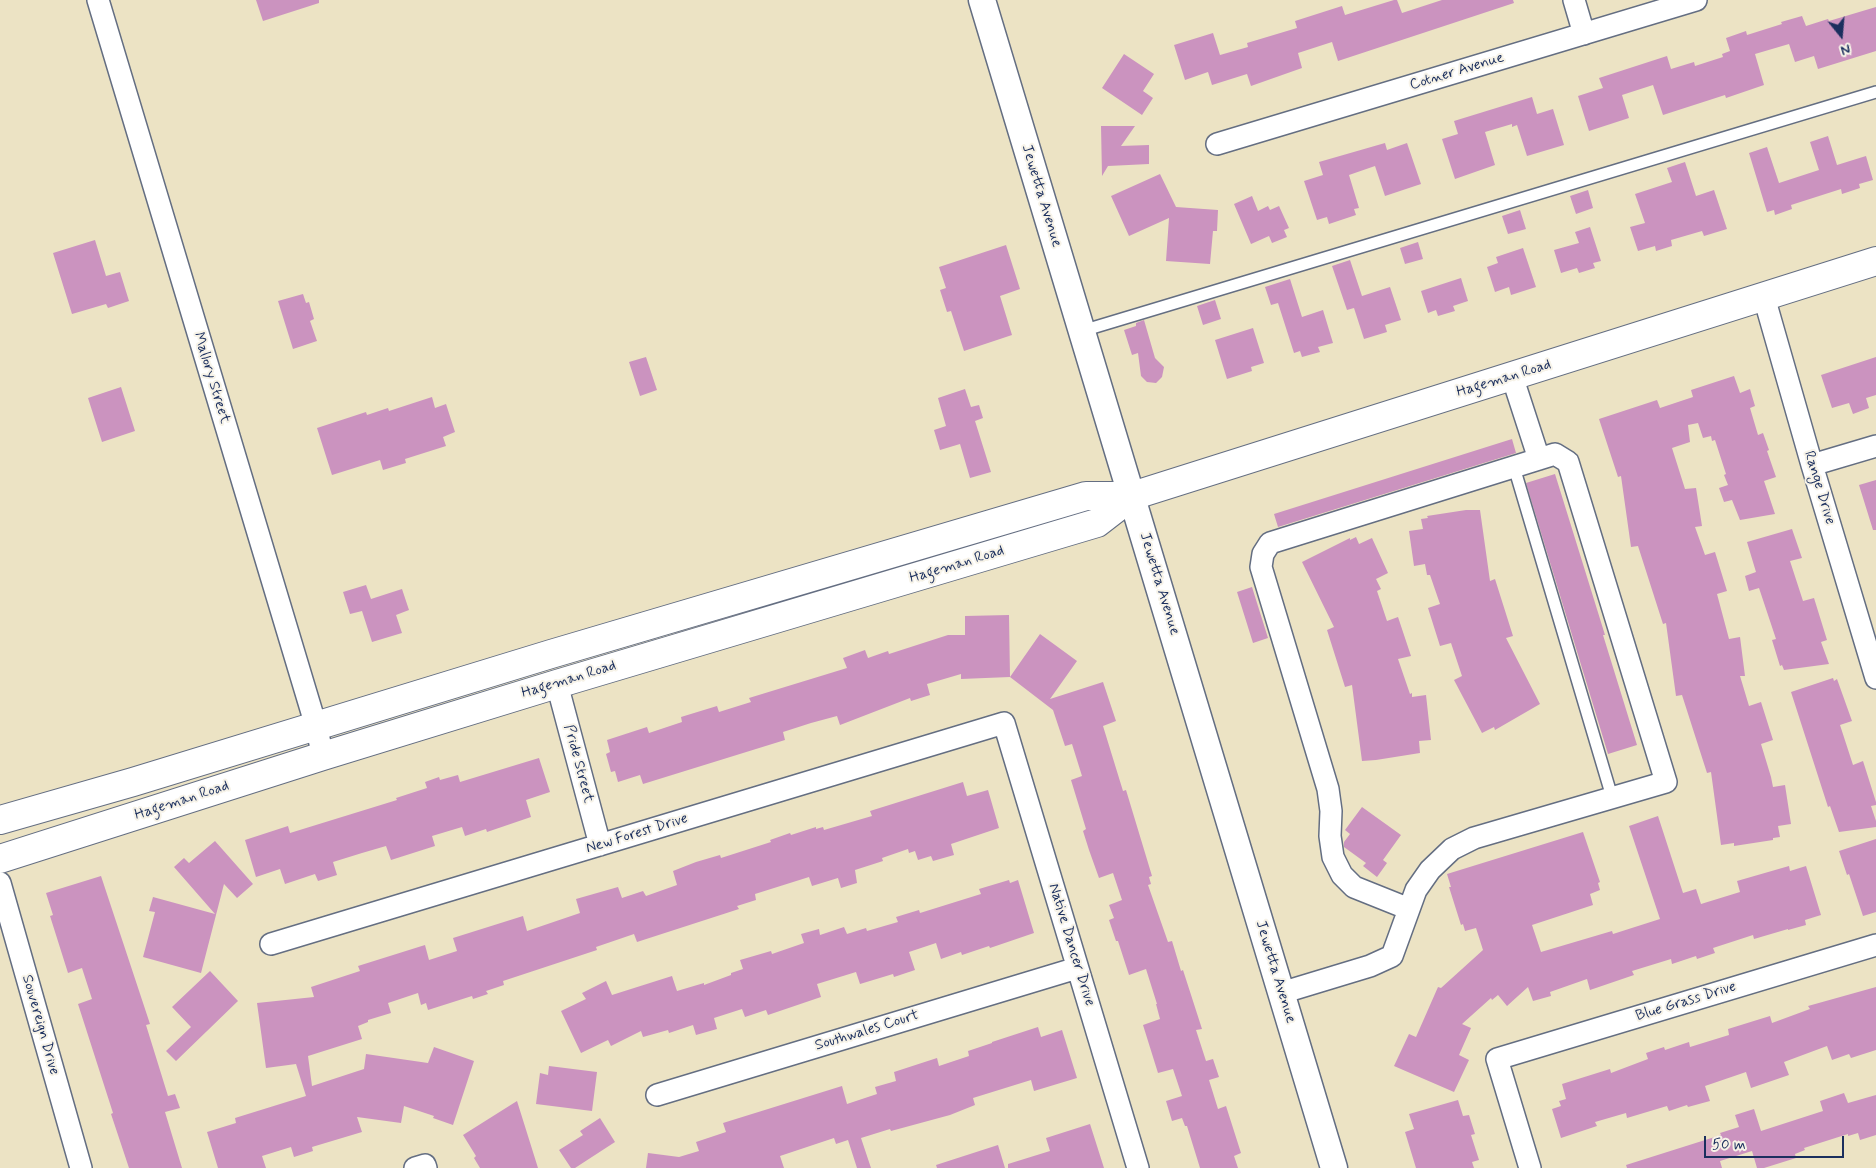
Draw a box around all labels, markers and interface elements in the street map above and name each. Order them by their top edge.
north arrow [1816,10,1866,60]
text: N [1838,39,1852,59]
street label: Cotner Avenue [1408,49,1506,95]
street label: Jewetta Avenue [1017,142,1065,250]
street label: Mallory Street [189,330,233,426]
street label: Hageman Road [1454,356,1554,402]
street label: Range Drive [1799,449,1839,527]
street label: Jewetta Avenue [1135,530,1183,638]
street label: Hageman Road [907,542,1007,588]
street label: Hageman Road [519,657,619,703]
street label: Pride Street [559,723,597,805]
street label: Hageman Road [133,777,231,825]
street label: New Forest Drive [584,810,690,858]
street label: Native Dancer Drive [1044,881,1098,1009]
street label: Jewetta Avenue [1251,918,1299,1026]
street label: Souvereign Drive [17,973,63,1077]
street label: Blue Grass Drive [1634,978,1738,1026]
street label: Southwales Court [813,1007,921,1055]
scale bar [1706,1126,1846,1158]
text: 50 m [1712,1135,1746,1155]

